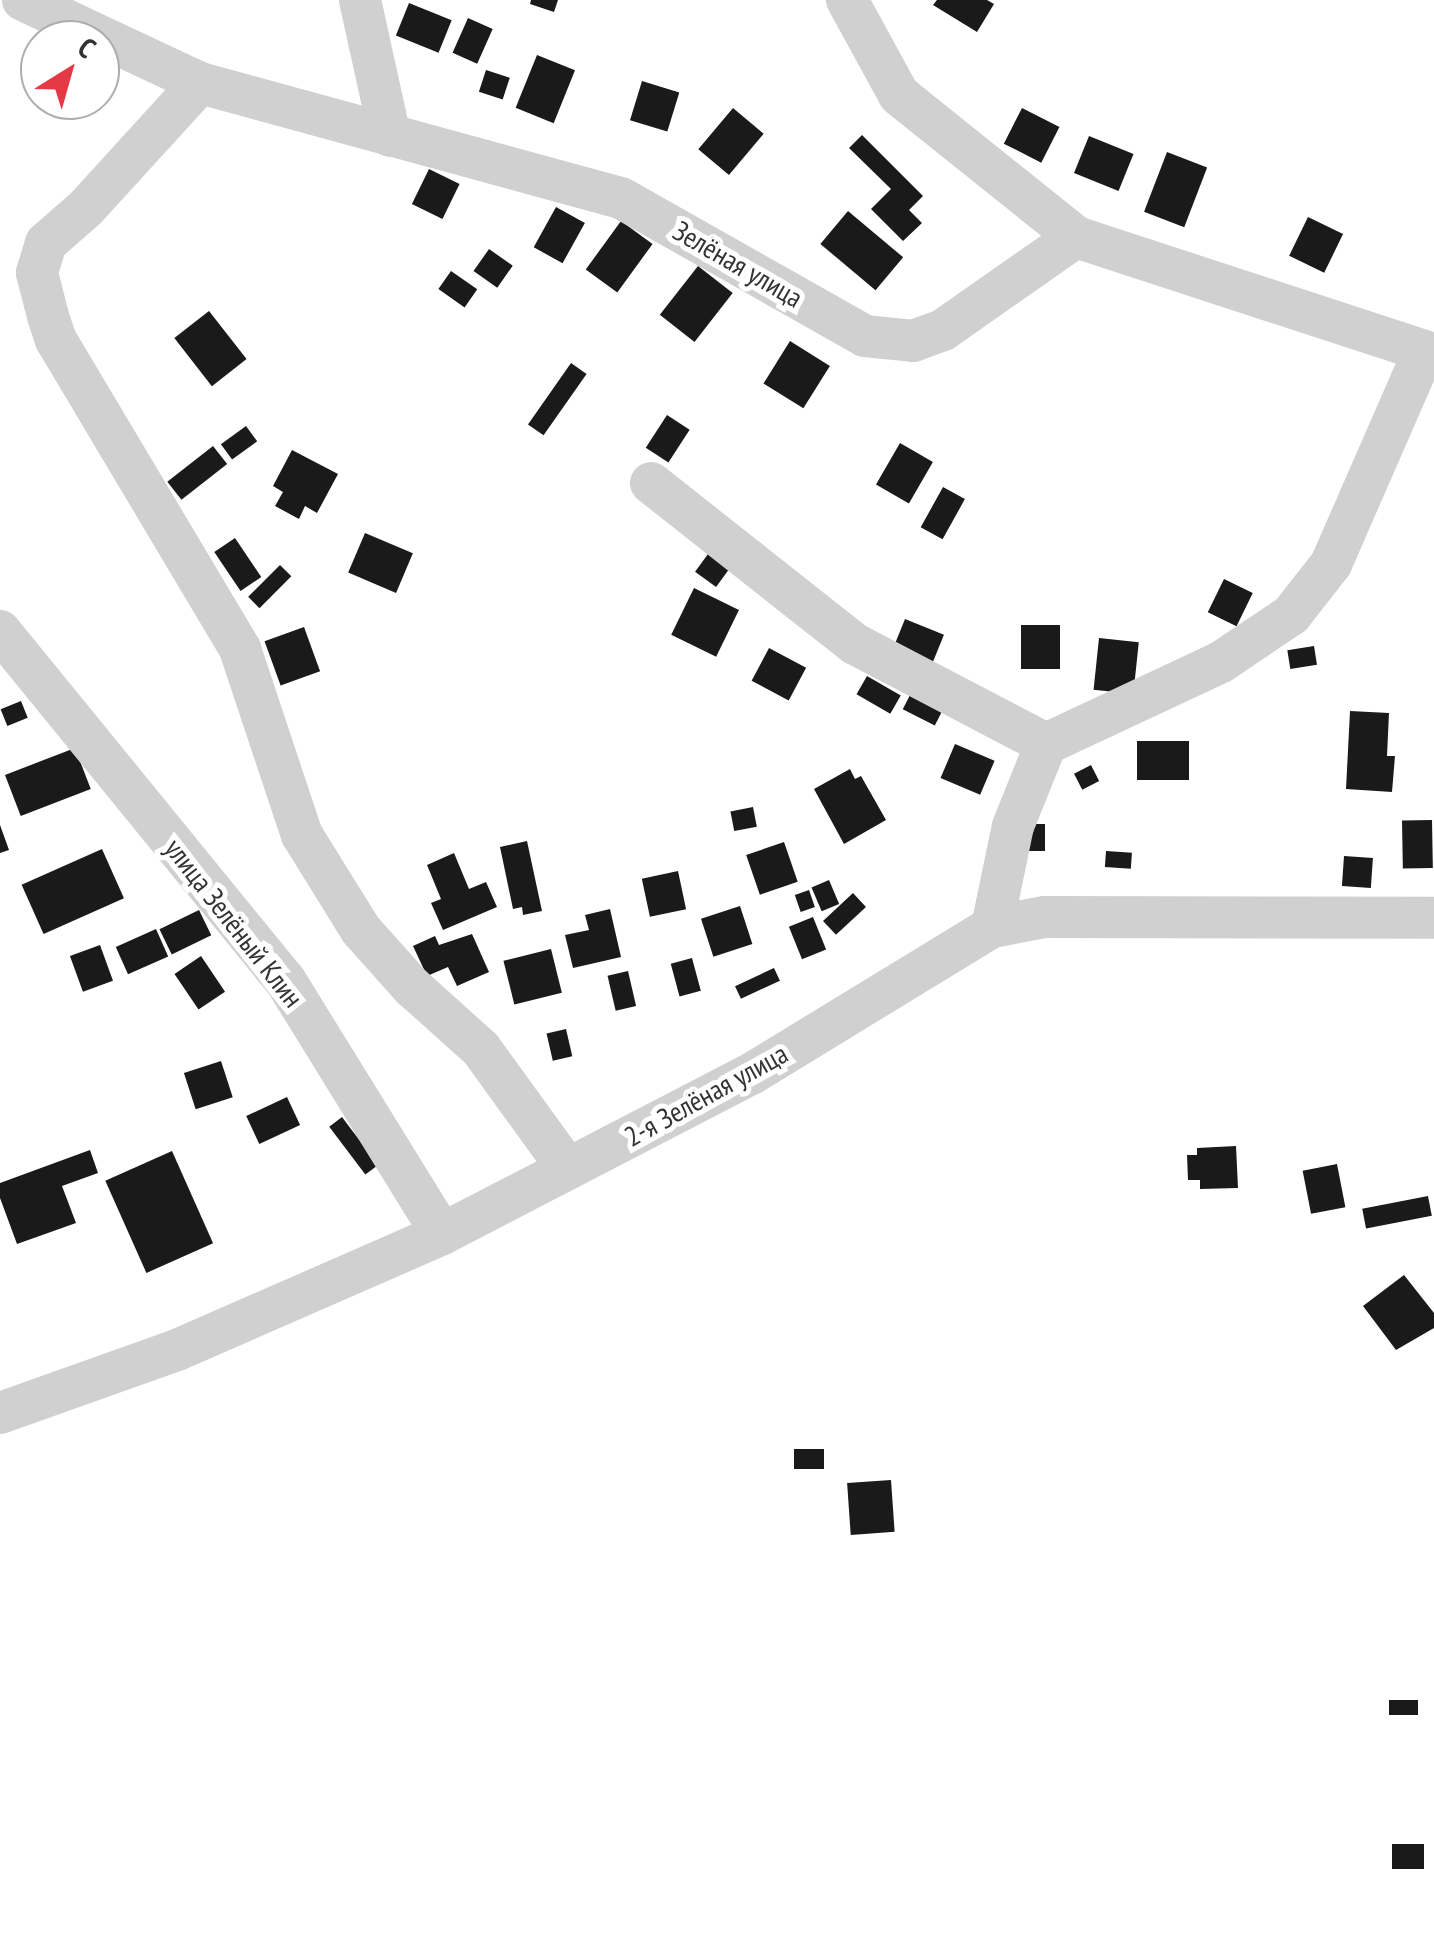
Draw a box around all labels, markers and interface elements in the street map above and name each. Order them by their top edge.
north arrow [20,20,120,120]
text: С [71,29,103,66]
street label: Зелёная улица [667,214,809,314]
street label: улица Зелёный Клин [158,832,310,1014]
street label: 2-я Зелёная улица [619,1036,793,1154]

